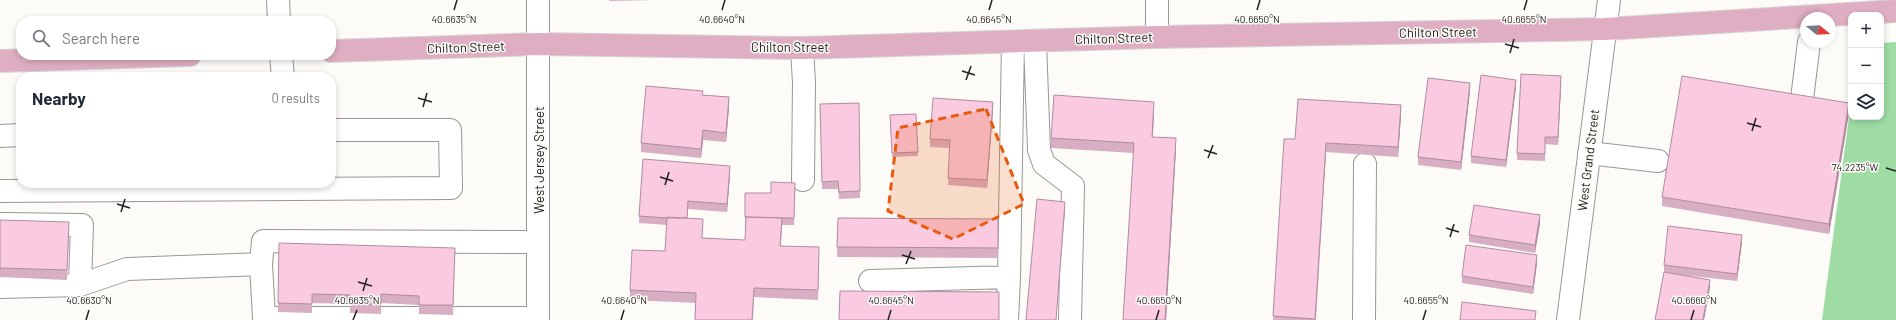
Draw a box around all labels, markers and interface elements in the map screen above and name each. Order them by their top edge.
north arrow [1800,12,1836,48]
map controls [1848,12,1884,120]
button: + [1848,12,1884,48]
text: 40.6635°N [431,13,477,25]
text: 40.6640°N [699,13,745,25]
text: 40.6645°N [966,13,1012,25]
text: 40.6650°N [1234,13,1280,25]
text: 40.6655°N [1501,13,1547,25]
search box [16,16,336,60]
street label: Chilton Street [1399,23,1477,41]
icon: search [30,27,52,49]
text: Search here [62,29,140,47]
street label: Chilton Street [1075,29,1153,47]
street label: Chilton Street [427,38,505,56]
street label: Chilton Street [751,39,829,55]
button: − [1848,48,1884,84]
button: layers [1848,84,1884,120]
text: Nearby [32,88,86,108]
text: 0 results [271,90,320,106]
street label: West Jersey Street [531,106,547,214]
street label: West Grand Street [1574,108,1602,212]
text: 74.2235°W [1832,161,1878,173]
text: 40.6630°N [66,294,112,306]
text: 40.6635°N [334,294,380,306]
text: 40.6640°N [601,294,647,306]
text: 40.6645°N [868,294,914,306]
text: 40.6650°N [1136,294,1182,306]
text: 40.6655°N [1403,294,1449,306]
text: 40.6660°N [1671,294,1717,306]

